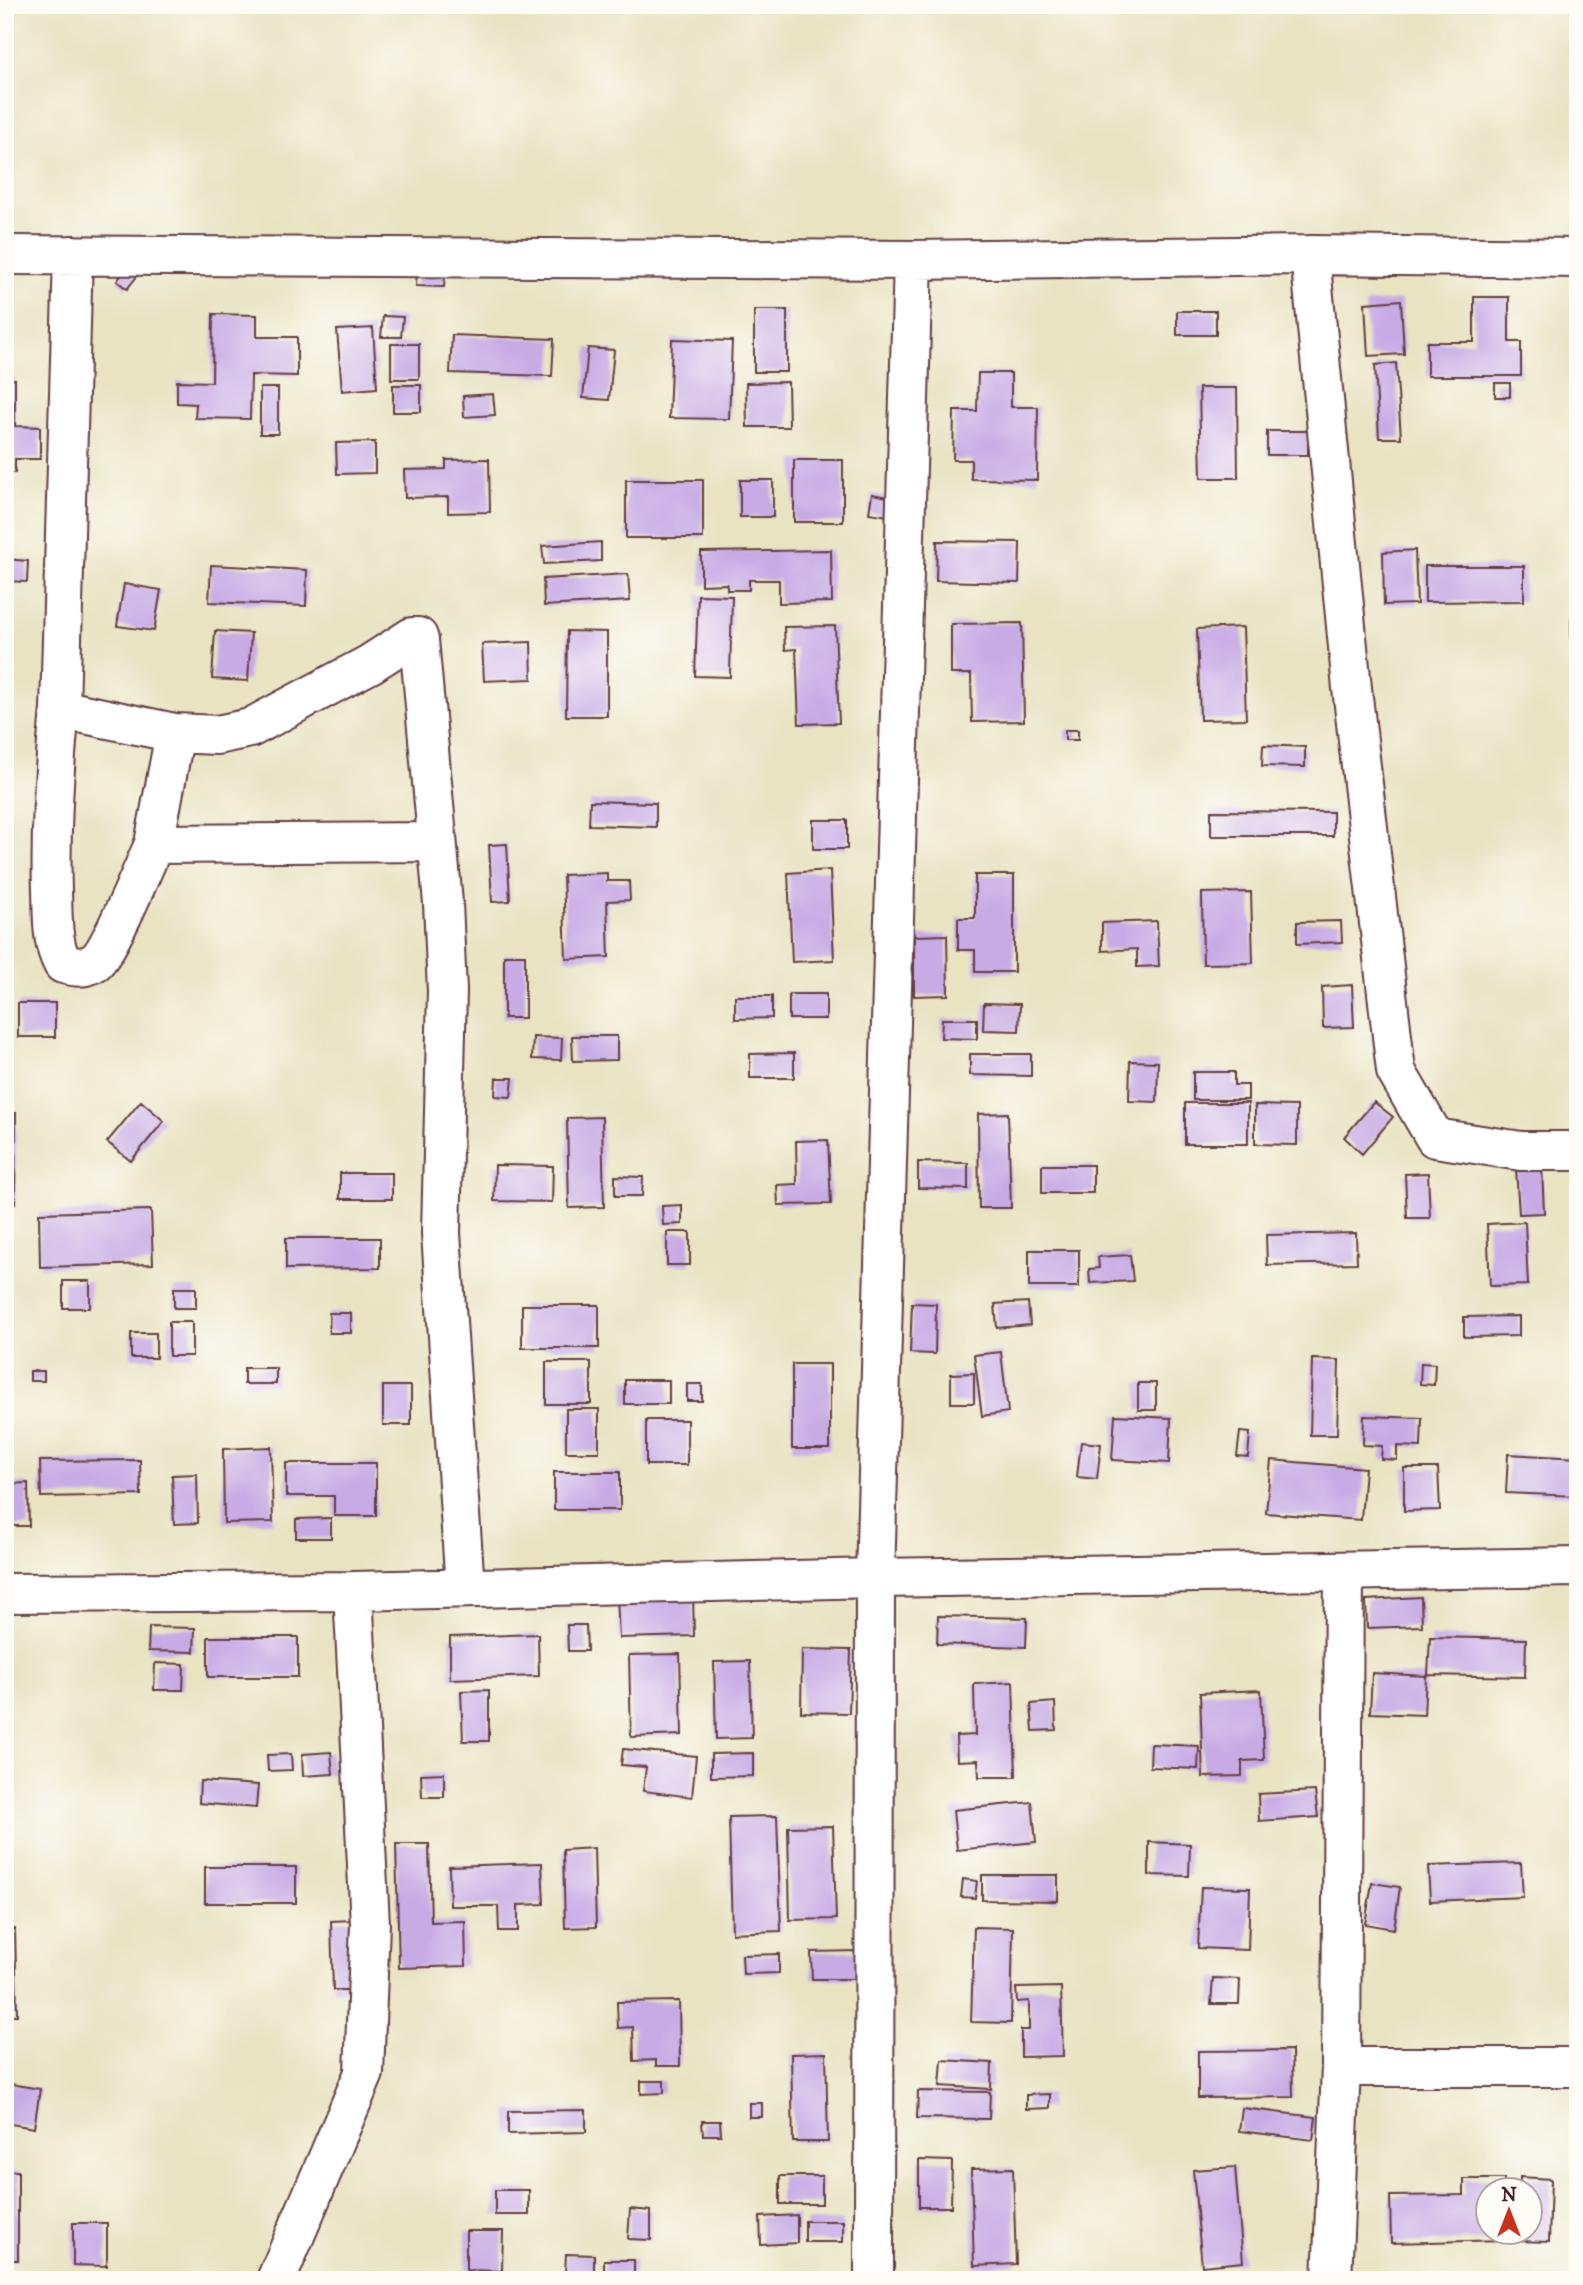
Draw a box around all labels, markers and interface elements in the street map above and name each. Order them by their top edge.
north arrow [1474,2176,1544,2246]
text: N [1501,2184,1517,2207]

